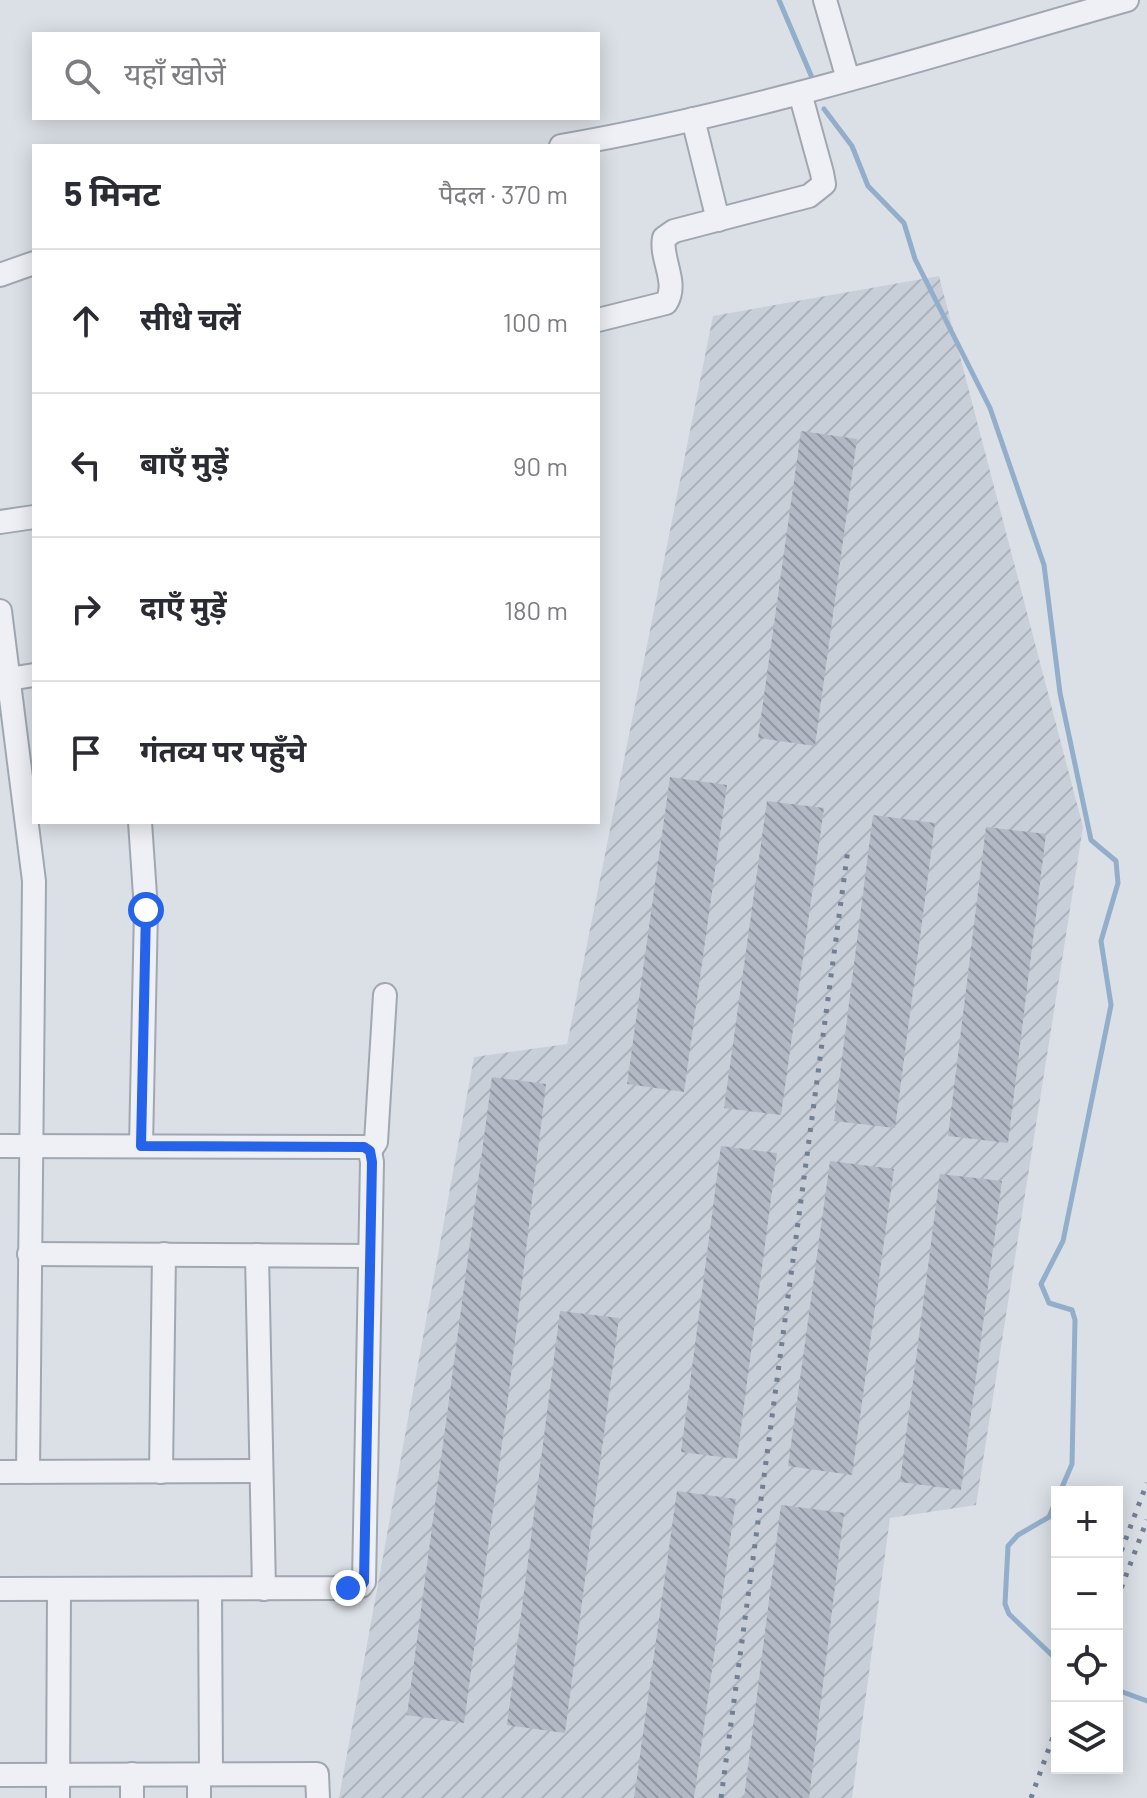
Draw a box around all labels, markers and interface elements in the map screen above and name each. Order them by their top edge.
search box [32,32,600,120]
icon: search [60,54,104,98]
text: यहाँ खोजें [124,55,226,91]
text: 5 मिनट [64,172,161,213]
text: पैदल · 370 m [439,178,568,209]
icon: ahead [64,299,108,343]
text: सीधे चलें [140,300,241,336]
text: 100 m [503,306,568,337]
icon: left [64,443,108,487]
text: बाएँ मुड़ें [140,444,228,480]
text: 90 m [513,450,568,481]
icon: right [64,587,108,631]
text: दाएँ मुड़ें [140,588,227,624]
text: 180 m [504,594,568,625]
icon: arrive [64,731,108,775]
text: गंतव्य पर पहुँचे [140,732,306,768]
route start [128,892,164,928]
map controls [1051,1486,1123,1774]
button: + [1051,1486,1123,1558]
button: − [1051,1558,1123,1630]
route end [330,1570,366,1606]
button: locate [1051,1630,1123,1702]
button: layers [1051,1702,1123,1774]

